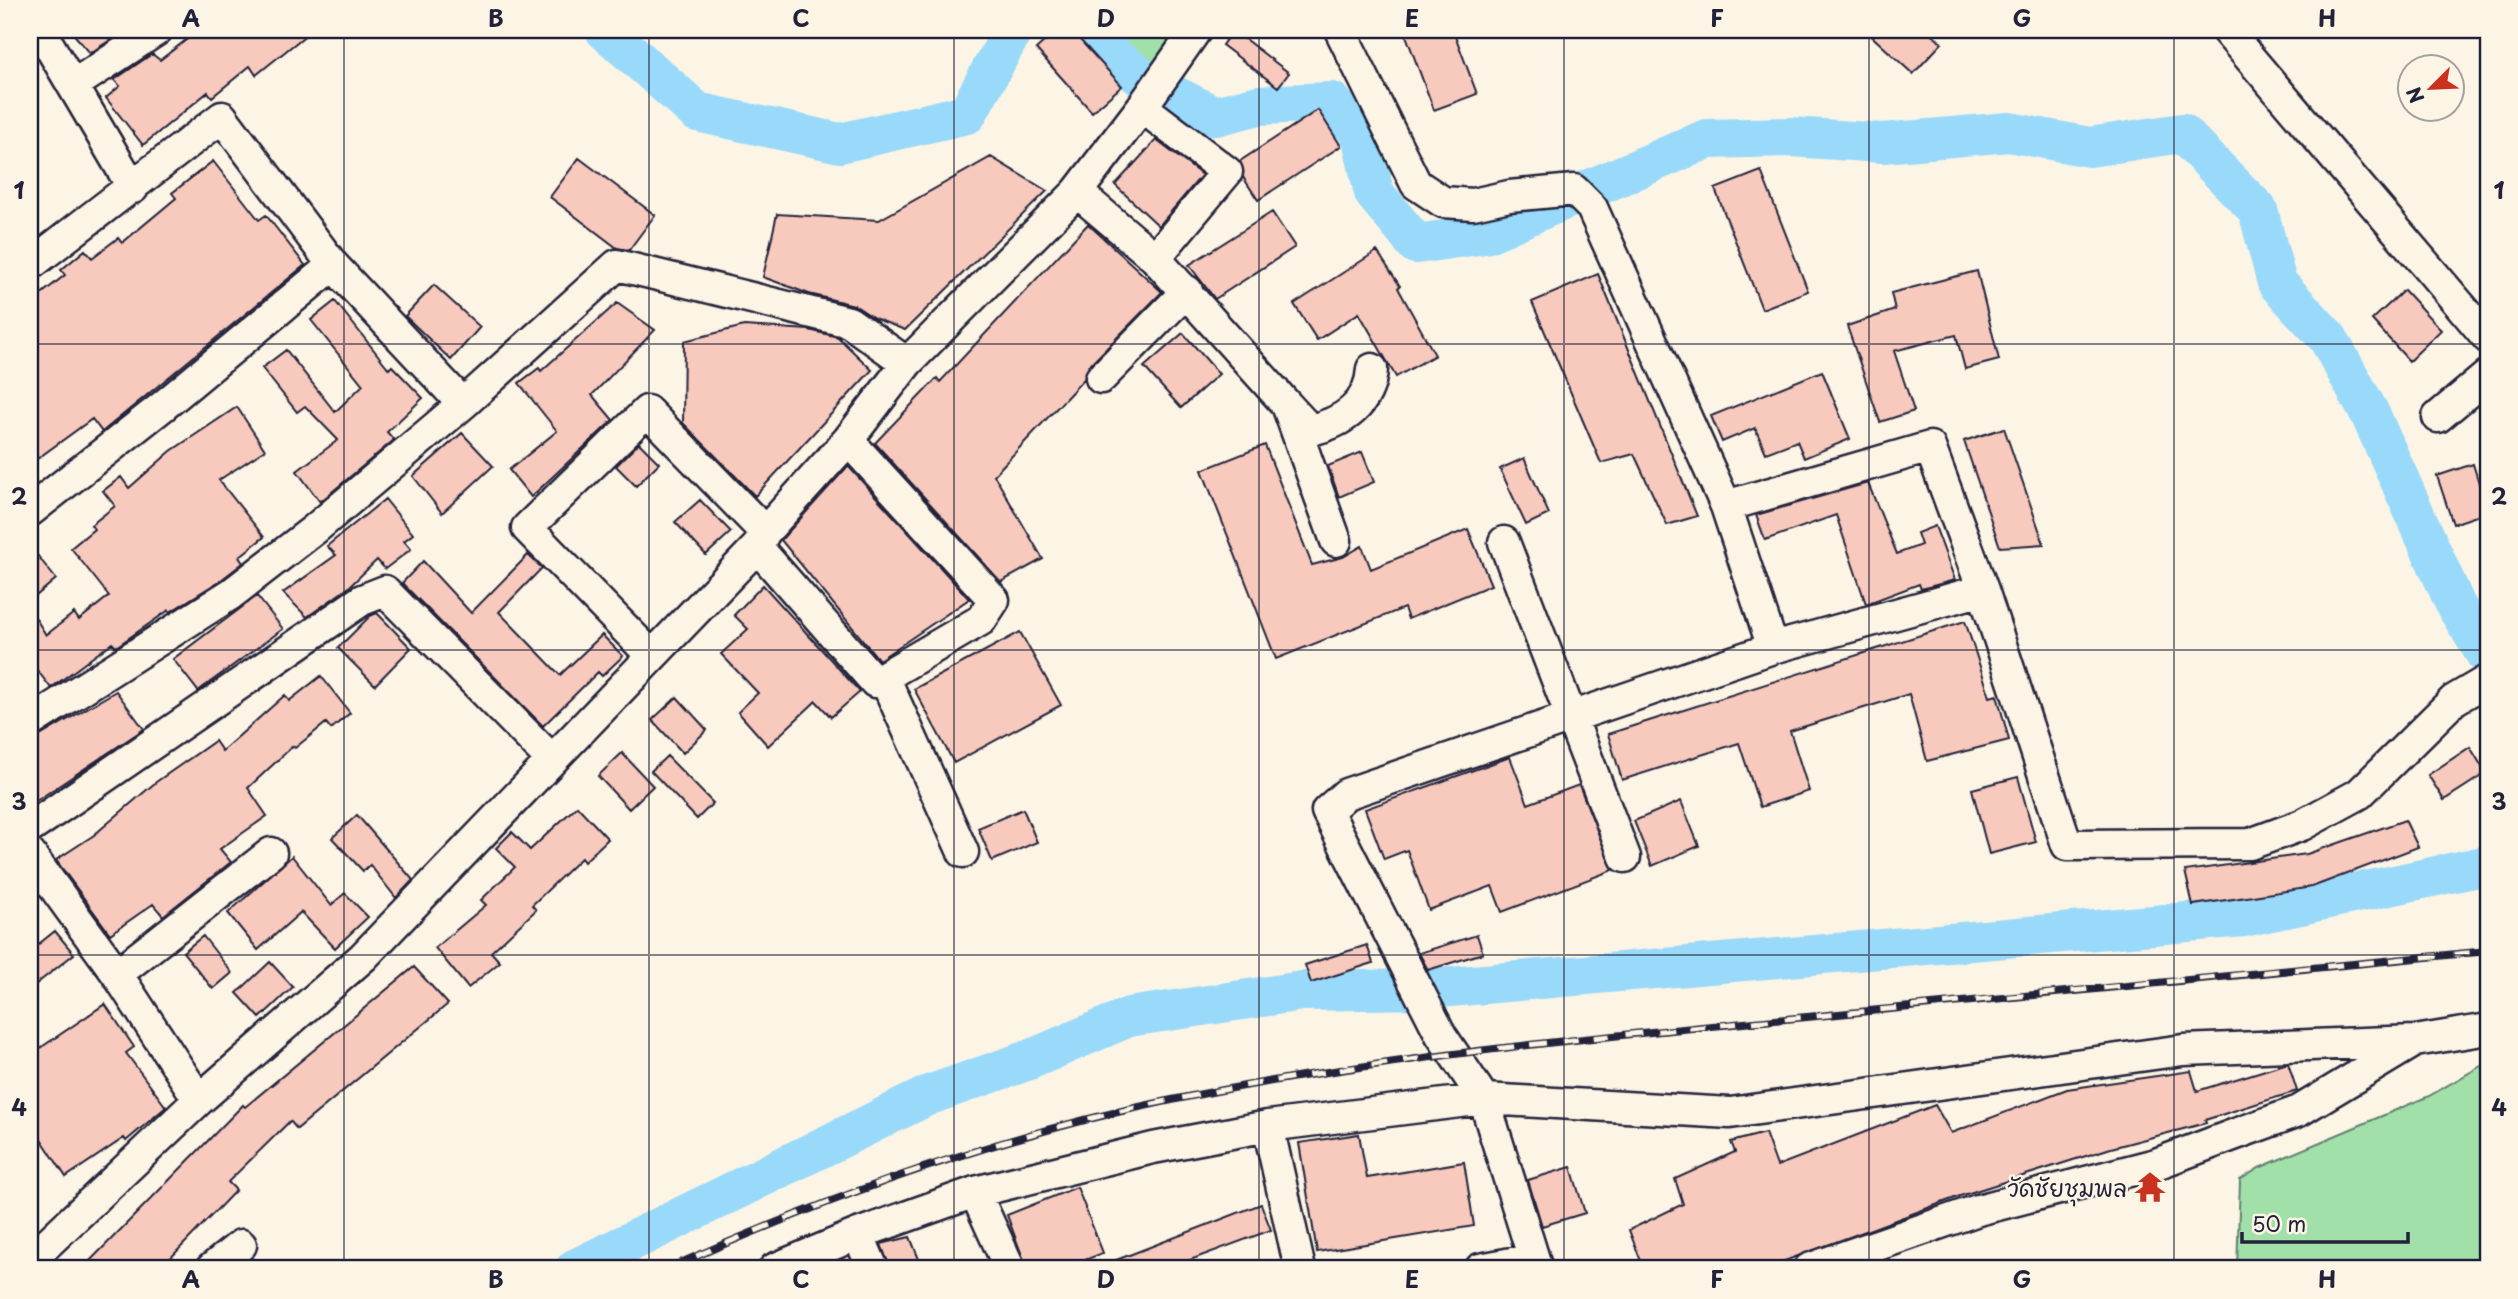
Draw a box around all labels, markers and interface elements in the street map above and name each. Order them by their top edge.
text: A [182,0,200,35]
text: B [488,0,504,35]
text: C [792,0,810,35]
text: D [1097,0,1115,35]
text: E [1405,0,1419,35]
text: F [1710,0,1724,35]
text: G [2013,0,2031,35]
text: H [2318,0,2336,35]
north arrow [2396,52,2466,122]
text: N [2399,83,2430,108]
text: 1 [14,172,25,207]
text: 1 [2494,172,2505,207]
text: 2 [11,478,27,513]
text: 2 [2491,478,2507,513]
text: 3 [11,783,27,818]
text: 3 [2491,783,2507,818]
text: 4 [11,1089,27,1124]
text: 4 [2491,1089,2507,1124]
place label: วัดชัยชุมพล [2007,1170,2127,1207]
temple icon: วัดชัยชุมพล [2133,1170,2167,1204]
scale bar [2242,1201,2408,1245]
text: 50 m [2252,1207,2306,1239]
text: A [182,1261,200,1296]
text: B [488,1261,504,1296]
text: C [792,1261,810,1296]
text: D [1097,1261,1115,1296]
text: E [1405,1261,1419,1296]
text: F [1710,1261,1724,1296]
text: G [2013,1261,2031,1296]
text: H [2318,1261,2336,1296]

